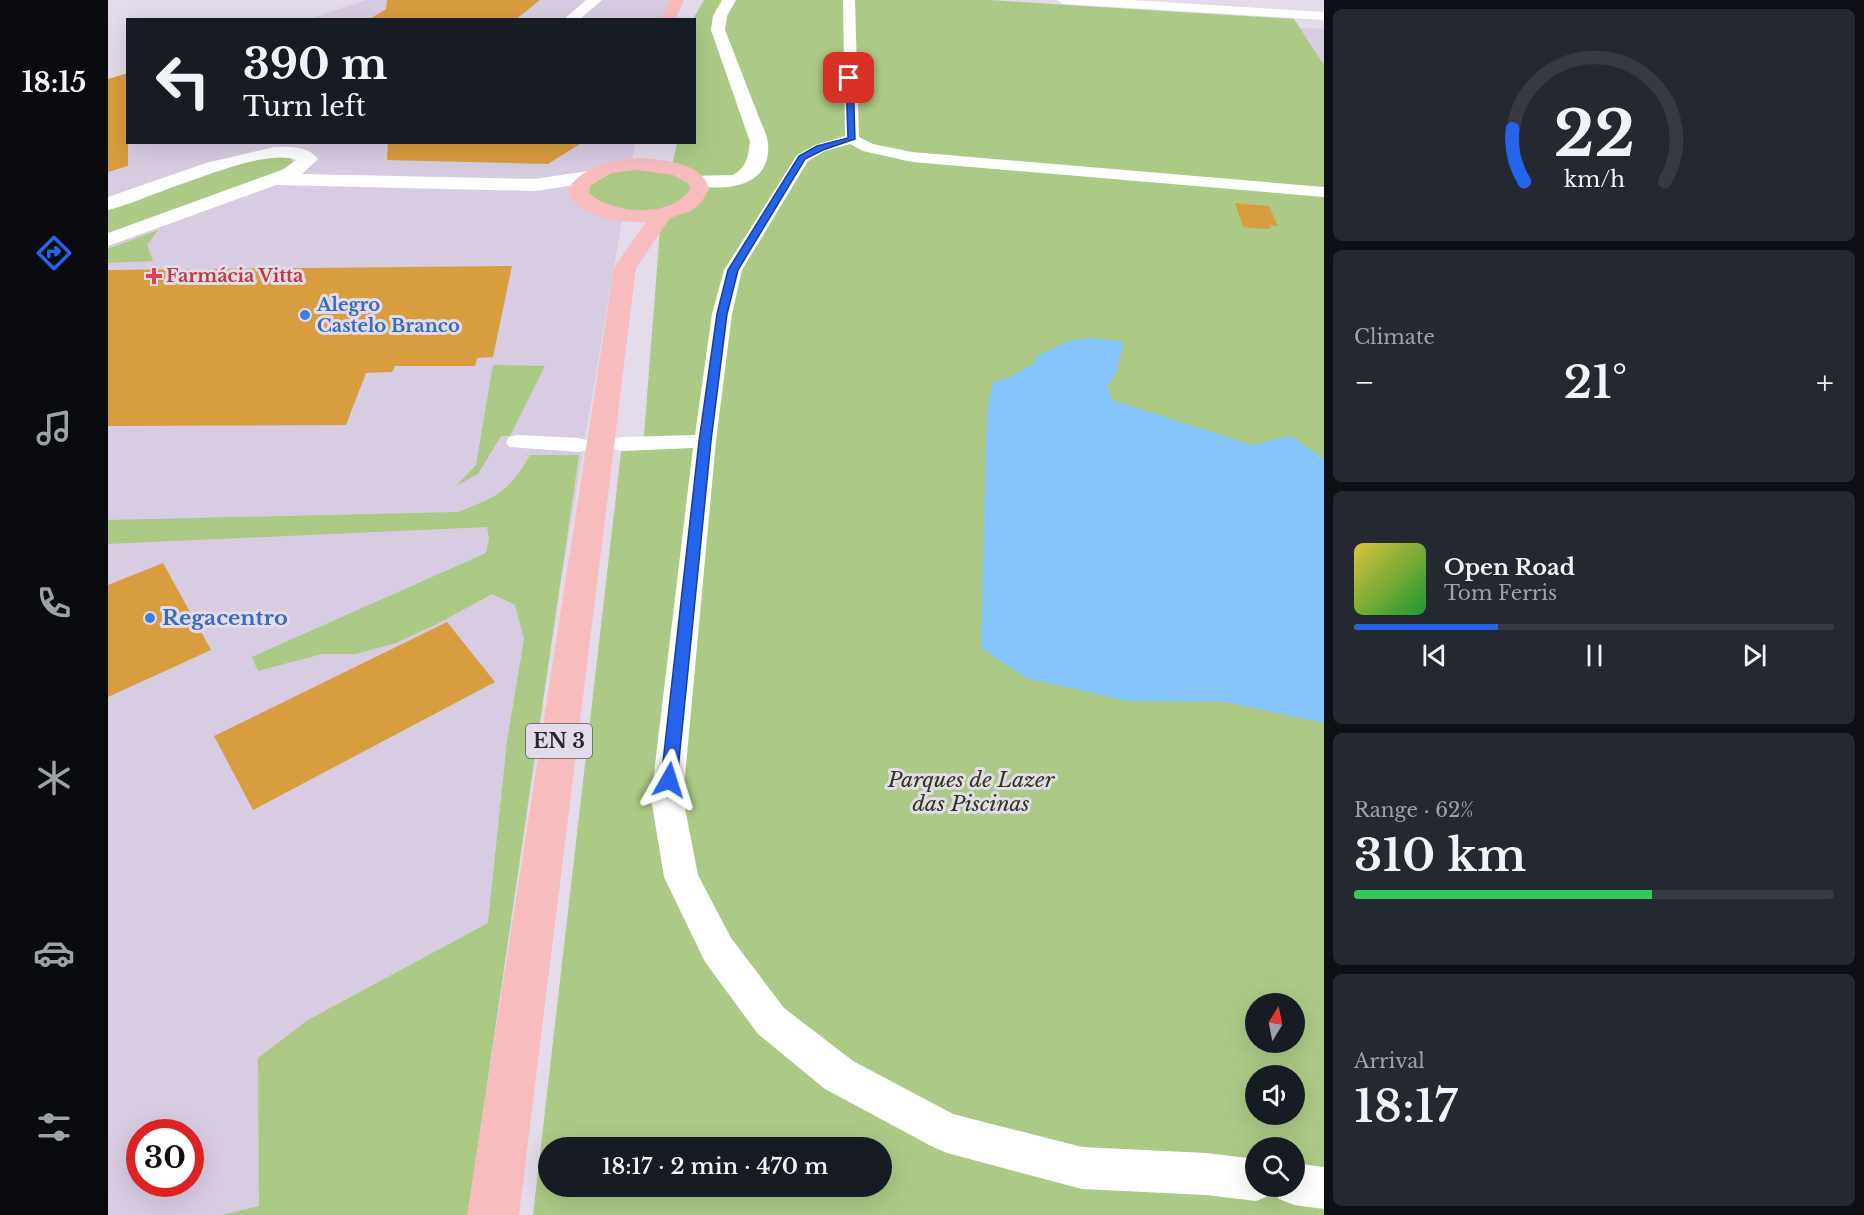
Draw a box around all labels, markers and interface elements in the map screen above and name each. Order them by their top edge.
text: 390 m [243,38,387,90]
icon: left [144,42,222,120]
pin [823,52,874,103]
icon: arrive [832,61,865,94]
text: 18:15 [22,66,86,99]
text: Turn left [243,90,366,123]
text: 22 [1553,95,1635,173]
text: km/h [1564,166,1625,193]
icon: directions [33,232,75,274]
place label: Farmácia Vitta [166,265,304,287]
marker: Farmácia Vitta [147,269,161,283]
place label: Alegro Castelo Branco [316,294,460,337]
marker: Alegro Castelo Branco [298,308,312,322]
text: Climate [1354,325,1435,349]
text: 21° [1564,354,1627,410]
text: − [1354,362,1375,403]
text: + [1816,362,1834,403]
icon: music [33,407,75,449]
text: Open Road [1444,554,1575,581]
text: Tom Ferris [1444,581,1557,605]
icon: phone [33,582,75,624]
place label: Regacentro [162,605,288,631]
marker: Regacentro [143,611,157,625]
icon: previous [1418,639,1451,672]
icon: pause [1578,639,1611,672]
icon: next [1738,639,1771,672]
road number: EN 3 [526,724,592,758]
position arrow [637,748,701,812]
icon: climate [33,757,75,799]
park label: Parques de Lazer das Piscinas [887,767,1056,817]
text: Range · 62% [1354,798,1474,822]
text: 310 km [1354,827,1526,883]
icon: car [33,932,75,974]
north arrow [1245,993,1305,1053]
map controls [1245,993,1305,1197]
text: Arrival [1354,1049,1425,1073]
button: sound [1245,1065,1305,1125]
text: 18:17 [1354,1078,1458,1134]
icon: filters [33,1106,75,1148]
speed limit sign: 30 [126,1119,204,1197]
button: search [1245,1137,1305,1197]
text: 18:17 · 2 min · 470 m [602,1153,828,1180]

